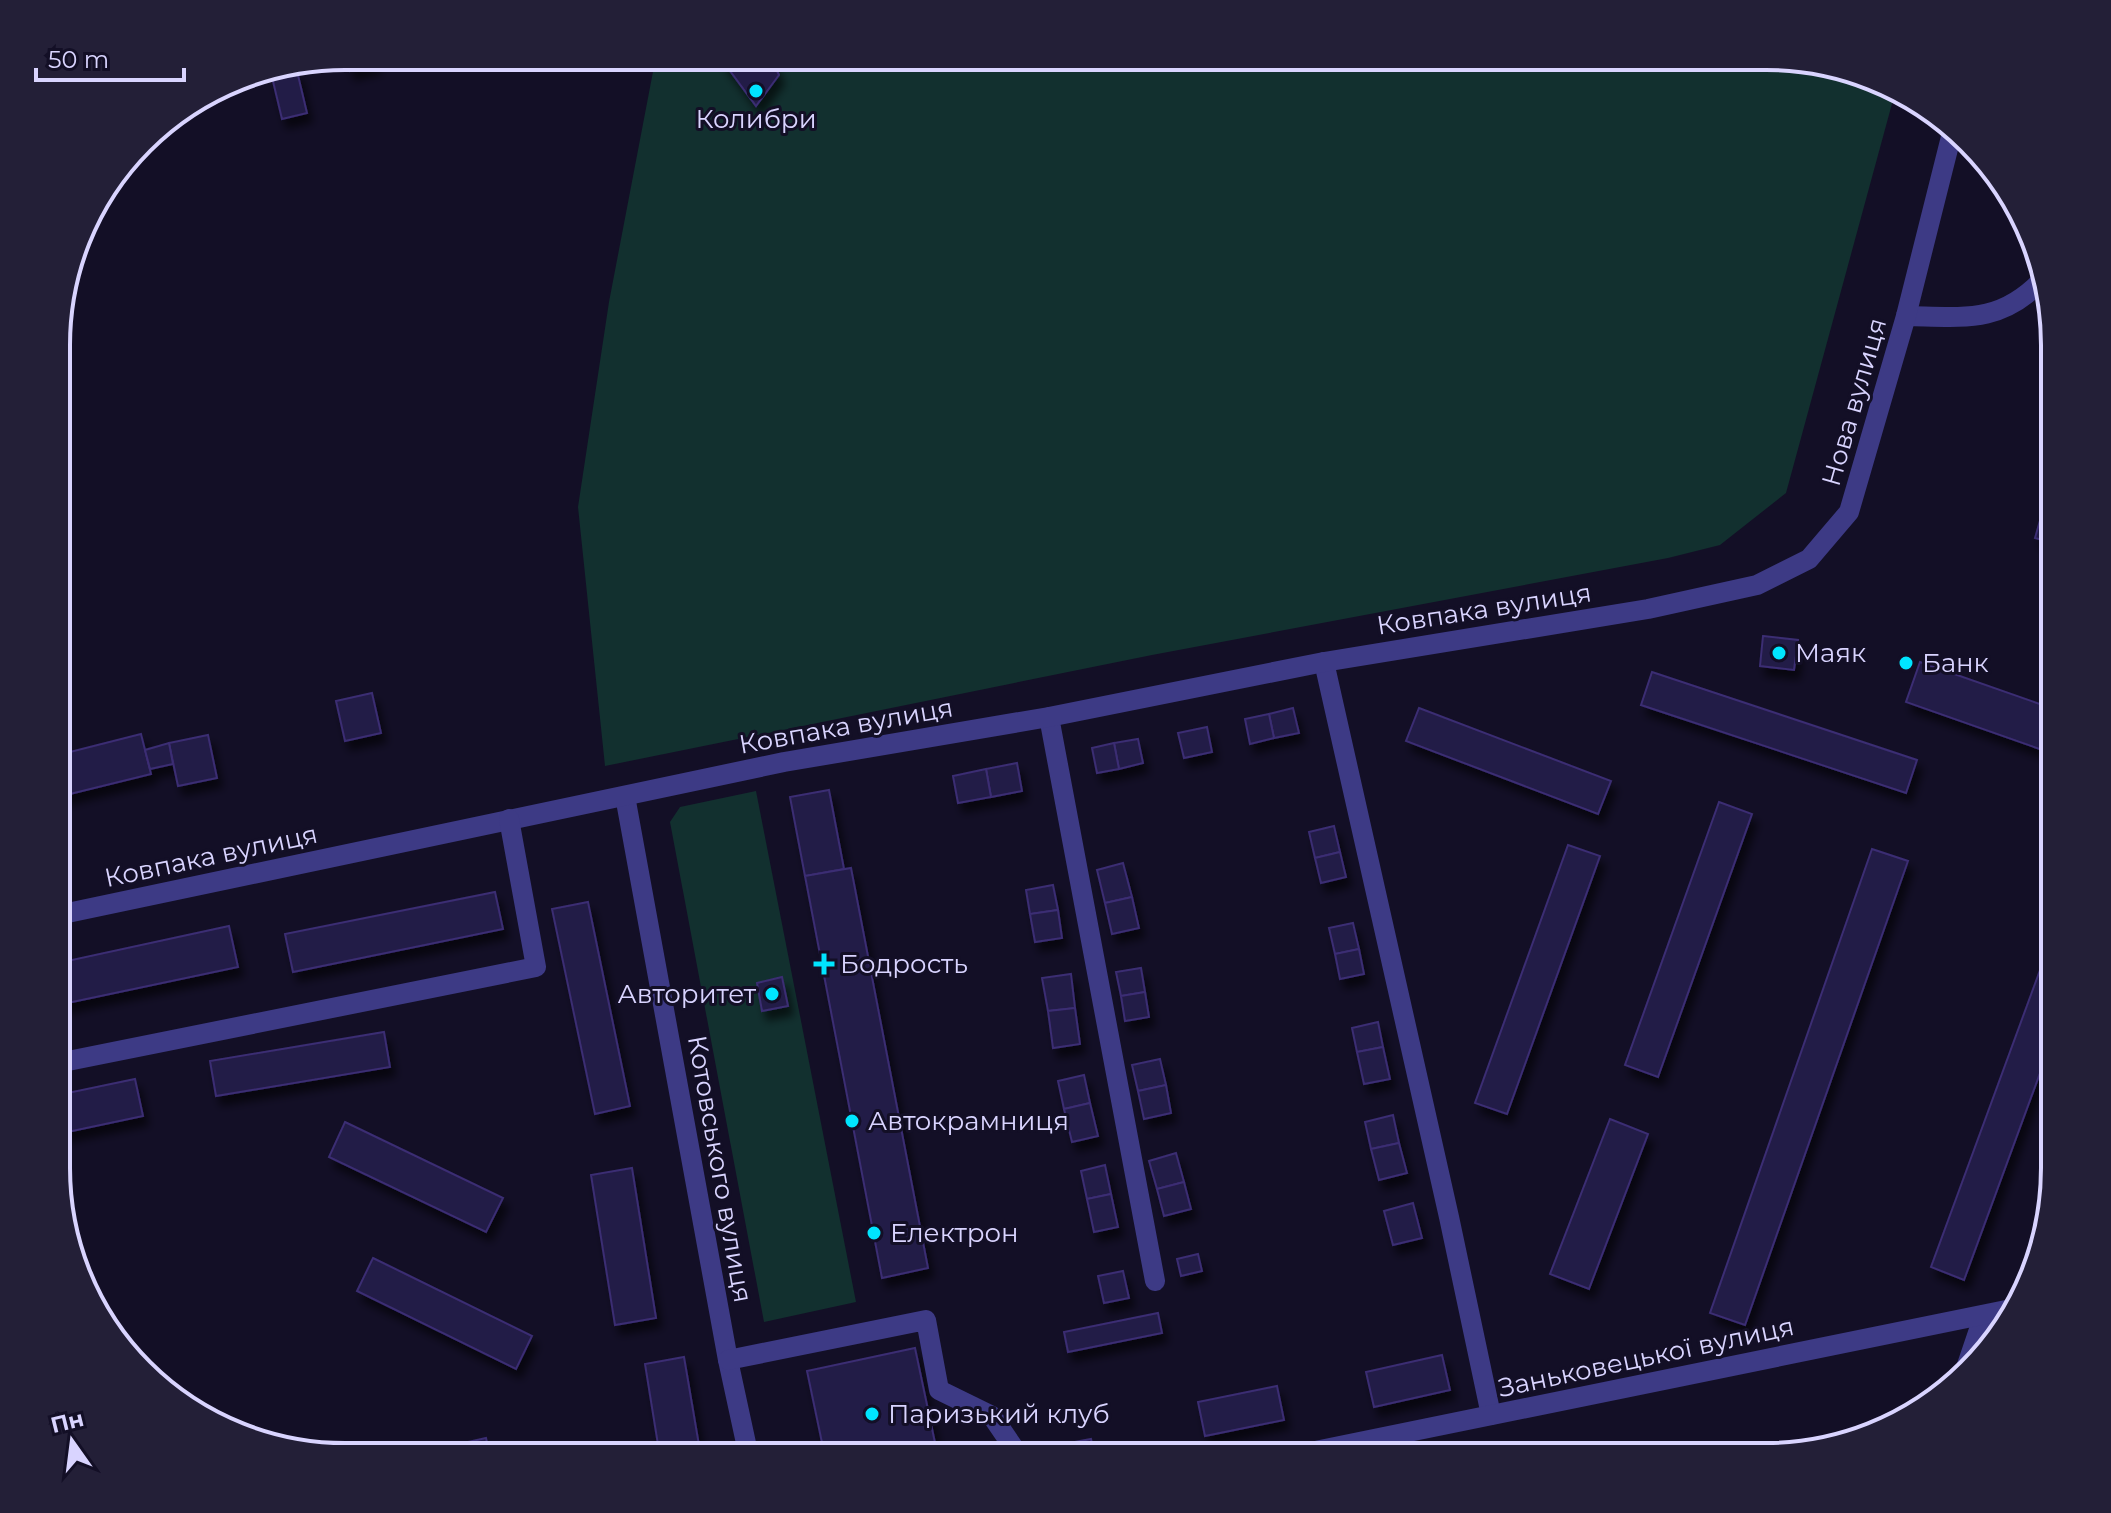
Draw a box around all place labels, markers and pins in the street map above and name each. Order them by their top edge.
marker: Колибри [747,82,765,100]
place label: Колибри [695,103,817,135]
place label: Маяк [1795,637,1866,669]
marker: Маяк [1770,644,1788,662]
place label: Банк [1922,647,1989,679]
marker: Банк [1897,654,1915,672]
place label: Бодрость [840,948,968,980]
marker: Бодрость [815,955,833,973]
place label: Авторитет [617,978,757,1010]
marker: Авторитет [763,985,781,1003]
place label: Автокрамниця [868,1105,1069,1137]
marker: Автокрамниця [843,1112,861,1130]
place label: Електрон [890,1217,1019,1249]
marker: Електрон [865,1224,883,1242]
place label: Паризький клуб [888,1398,1110,1430]
marker: Паризький клуб [863,1405,881,1423]

